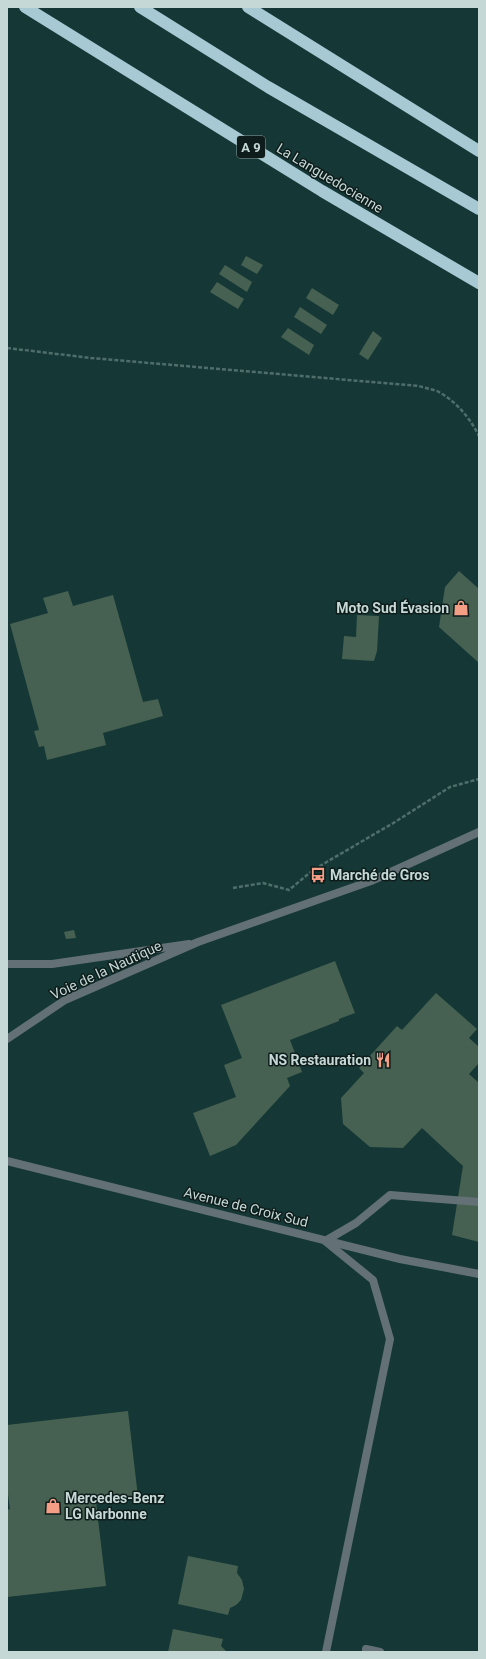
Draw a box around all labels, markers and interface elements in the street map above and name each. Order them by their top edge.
road number: A 9 [237,136,265,158]
street label: La Languedocienne [274,140,386,216]
place label: Moto Sud Évasion [336,599,449,616]
shop icon: Moto Sud Évasion [452,599,470,617]
bus stop icon: Marché de Gros [309,866,327,884]
place label: Marché de Gros [330,867,429,883]
street label: Voie de la Nautique [48,937,164,1003]
restaurant icon: NS Restauration [374,1051,392,1069]
place label: NS Restauration [269,1052,371,1068]
street label: Avenue de Croix Sud [182,1184,310,1230]
place label: Mercedes-Benz LG Narbonne [65,1490,164,1522]
shop icon: Mercedes-Benz LG Narbonne [44,1497,62,1515]

